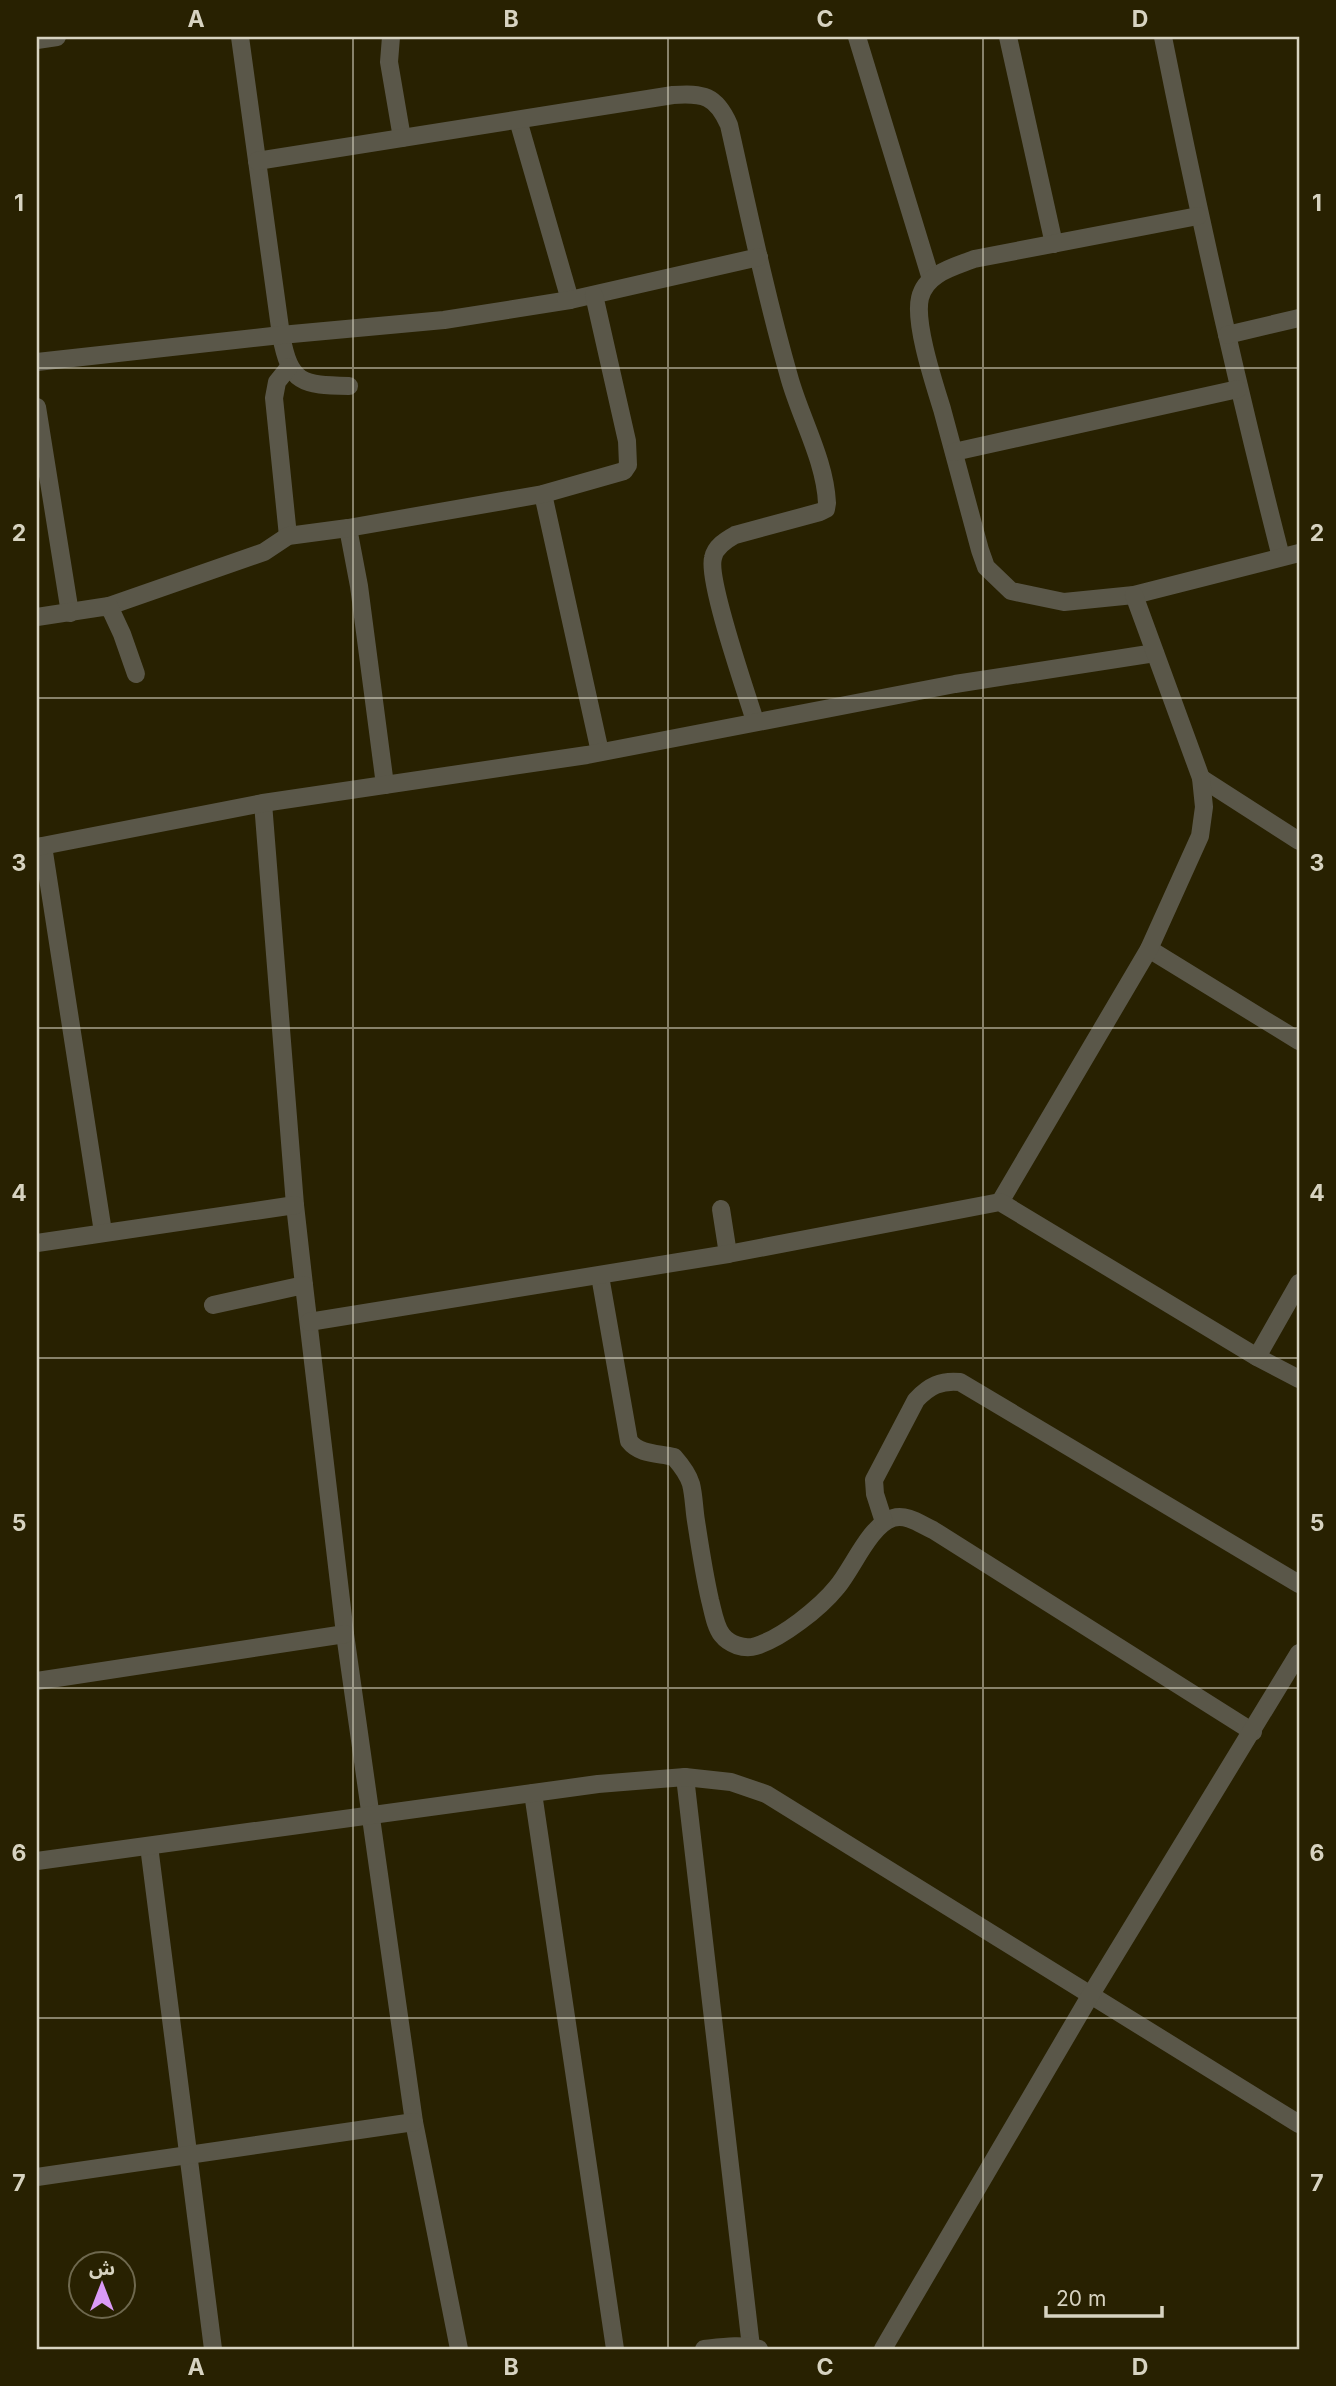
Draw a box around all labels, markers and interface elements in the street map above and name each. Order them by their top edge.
text: A [187,5,205,33]
text: B [503,5,519,33]
text: C [816,5,834,33]
text: D [1132,5,1148,33]
text: 1 [14,189,24,217]
text: 1 [1312,189,1322,217]
text: 2 [12,519,26,547]
text: 2 [1310,519,1324,547]
text: 3 [12,849,26,877]
text: 3 [1310,849,1324,877]
text: 4 [11,1179,27,1207]
text: 4 [1309,1179,1325,1207]
text: 5 [12,1509,26,1537]
text: 5 [1310,1509,1324,1537]
text: 6 [12,1839,26,1867]
text: 6 [1310,1839,1324,1867]
text: 7 [12,2169,26,2197]
text: 7 [1310,2169,1324,2197]
north arrow [66,2250,136,2320]
text: ش [89,2257,115,2280]
scale bar [1046,2274,1161,2318]
text: 20 m [1056,2286,1106,2311]
text: A [187,2353,205,2381]
text: B [503,2353,519,2381]
text: C [816,2353,834,2381]
text: D [1132,2353,1148,2381]

